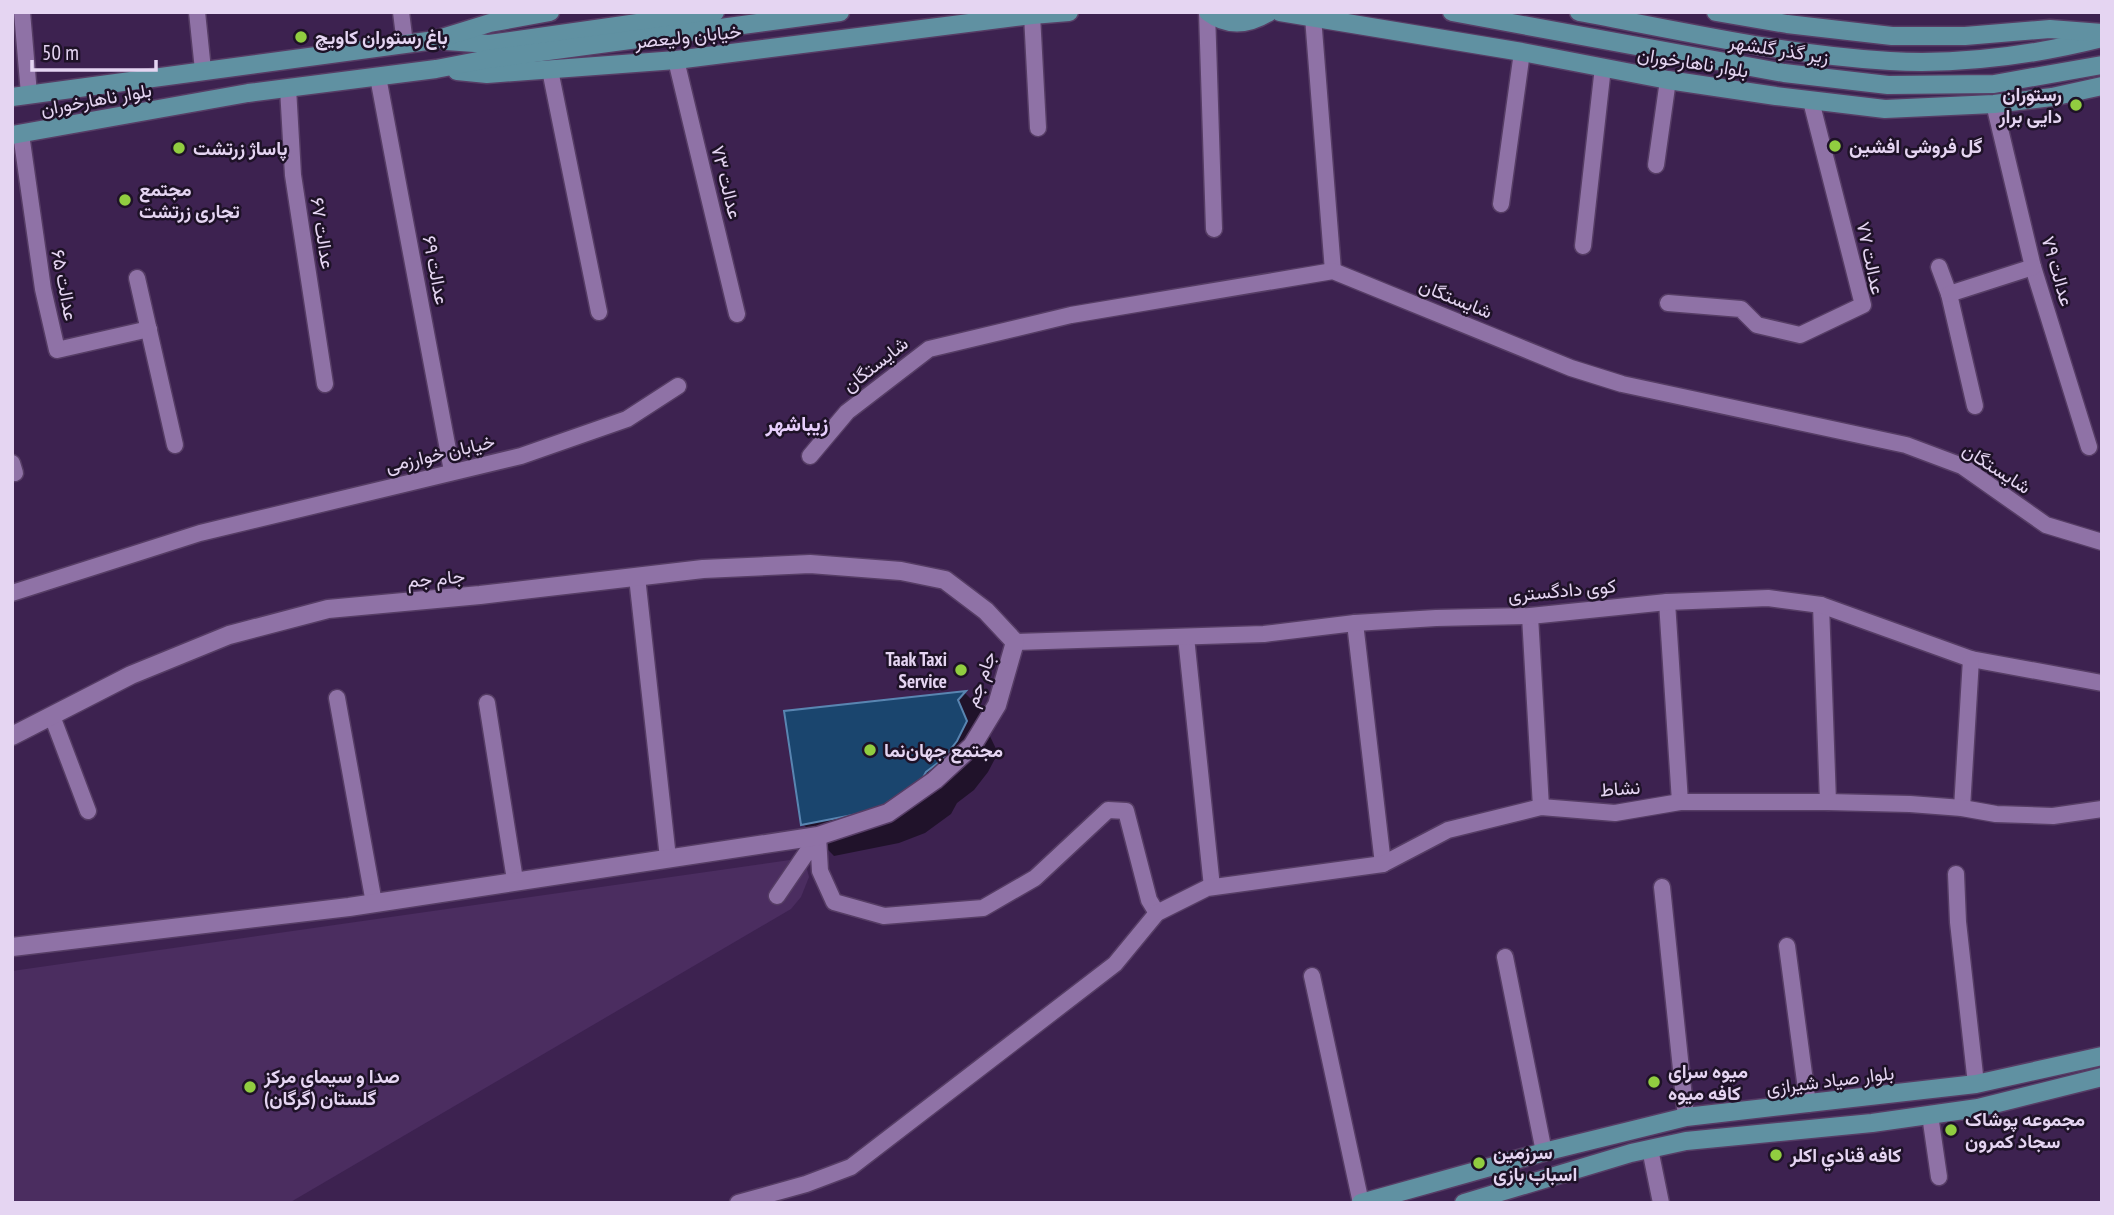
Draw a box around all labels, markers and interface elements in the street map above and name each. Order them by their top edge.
street label: خیابان ولیعصر [632,18,743,54]
place label: باغ رستوران کاویچ [315,25,448,51]
scale bar [32,28,156,72]
marker: باغ رستوران کاویچ [293,29,309,45]
street label: زیر گذر گلشهر [1726,29,1831,69]
text: 50 m [42,39,79,66]
street label: بلوار ناهارخوران [1636,41,1750,83]
street label: بلوار ناهارخوران [39,77,153,121]
place label: رستوران دایی برار [1998,82,2062,129]
marker: رستوران دایی برار [2068,97,2084,113]
place label: گل فروشی افشین [1849,134,1983,159]
place label: پاساژ زرتشت [193,136,288,162]
marker: گل فروشی افشین [1827,138,1843,154]
marker: پاساژ زرتشت [171,140,187,156]
street label: عدالت ۷۳ [706,143,748,221]
place label: مجتمع تجاری زرتشت [139,177,240,224]
marker: مجتمع تجاری زرتشت [117,192,133,208]
street label: عدالت ۶۷ [306,196,340,270]
street label: عدالت ۷۷ [1852,219,1890,297]
street label: عدالت ۶۹ [418,233,454,307]
street label: عدالت ۷۹ [2037,233,2079,309]
street label: عدالت ۶۵ [46,247,84,323]
street label: شایستگان [1416,273,1496,324]
street label: شایستگان [837,331,913,397]
district label: زیباشهر [765,410,828,437]
street label: خیابان خوارزمی [383,429,497,477]
street label: شایستگان [1958,437,2036,499]
street label: جام جم [406,564,466,593]
street label: کوی دادگستری [1507,573,1617,607]
place label: Taak Taxi Service [885,647,947,693]
street label: جام جم [959,648,1002,711]
marker: Taak Taxi Service [953,662,969,678]
place label: مجتمع جهان‌نما [884,738,1003,764]
marker: مجتمع جهان‌نما [862,742,878,758]
street label: نشاط [1599,775,1641,801]
place label: میوه سرای کافه میوه [1668,1059,1748,1106]
street label: بلوار صیاد شیرازی [1765,1060,1895,1100]
place label: صدا و سیمای مرکز گلستان (گرگان) [263,1064,400,1111]
marker: میوه سرای کافه میوه [1646,1074,1662,1090]
marker: صدا و سیمای مرکز گلستان (گرگان) [242,1079,258,1095]
place label: مجموعه پوشاک سجاد کمرون [1965,1107,2085,1154]
marker: مجموعه پوشاک سجاد کمرون [1943,1122,1959,1138]
place label: سرزمین اسباب بازی [1493,1140,1577,1187]
place label: كافه قنادي اكلر [1789,1143,1902,1172]
marker: كافه قنادي اكلر [1768,1147,1784,1163]
marker: سرزمین اسباب بازی [1471,1155,1487,1171]

